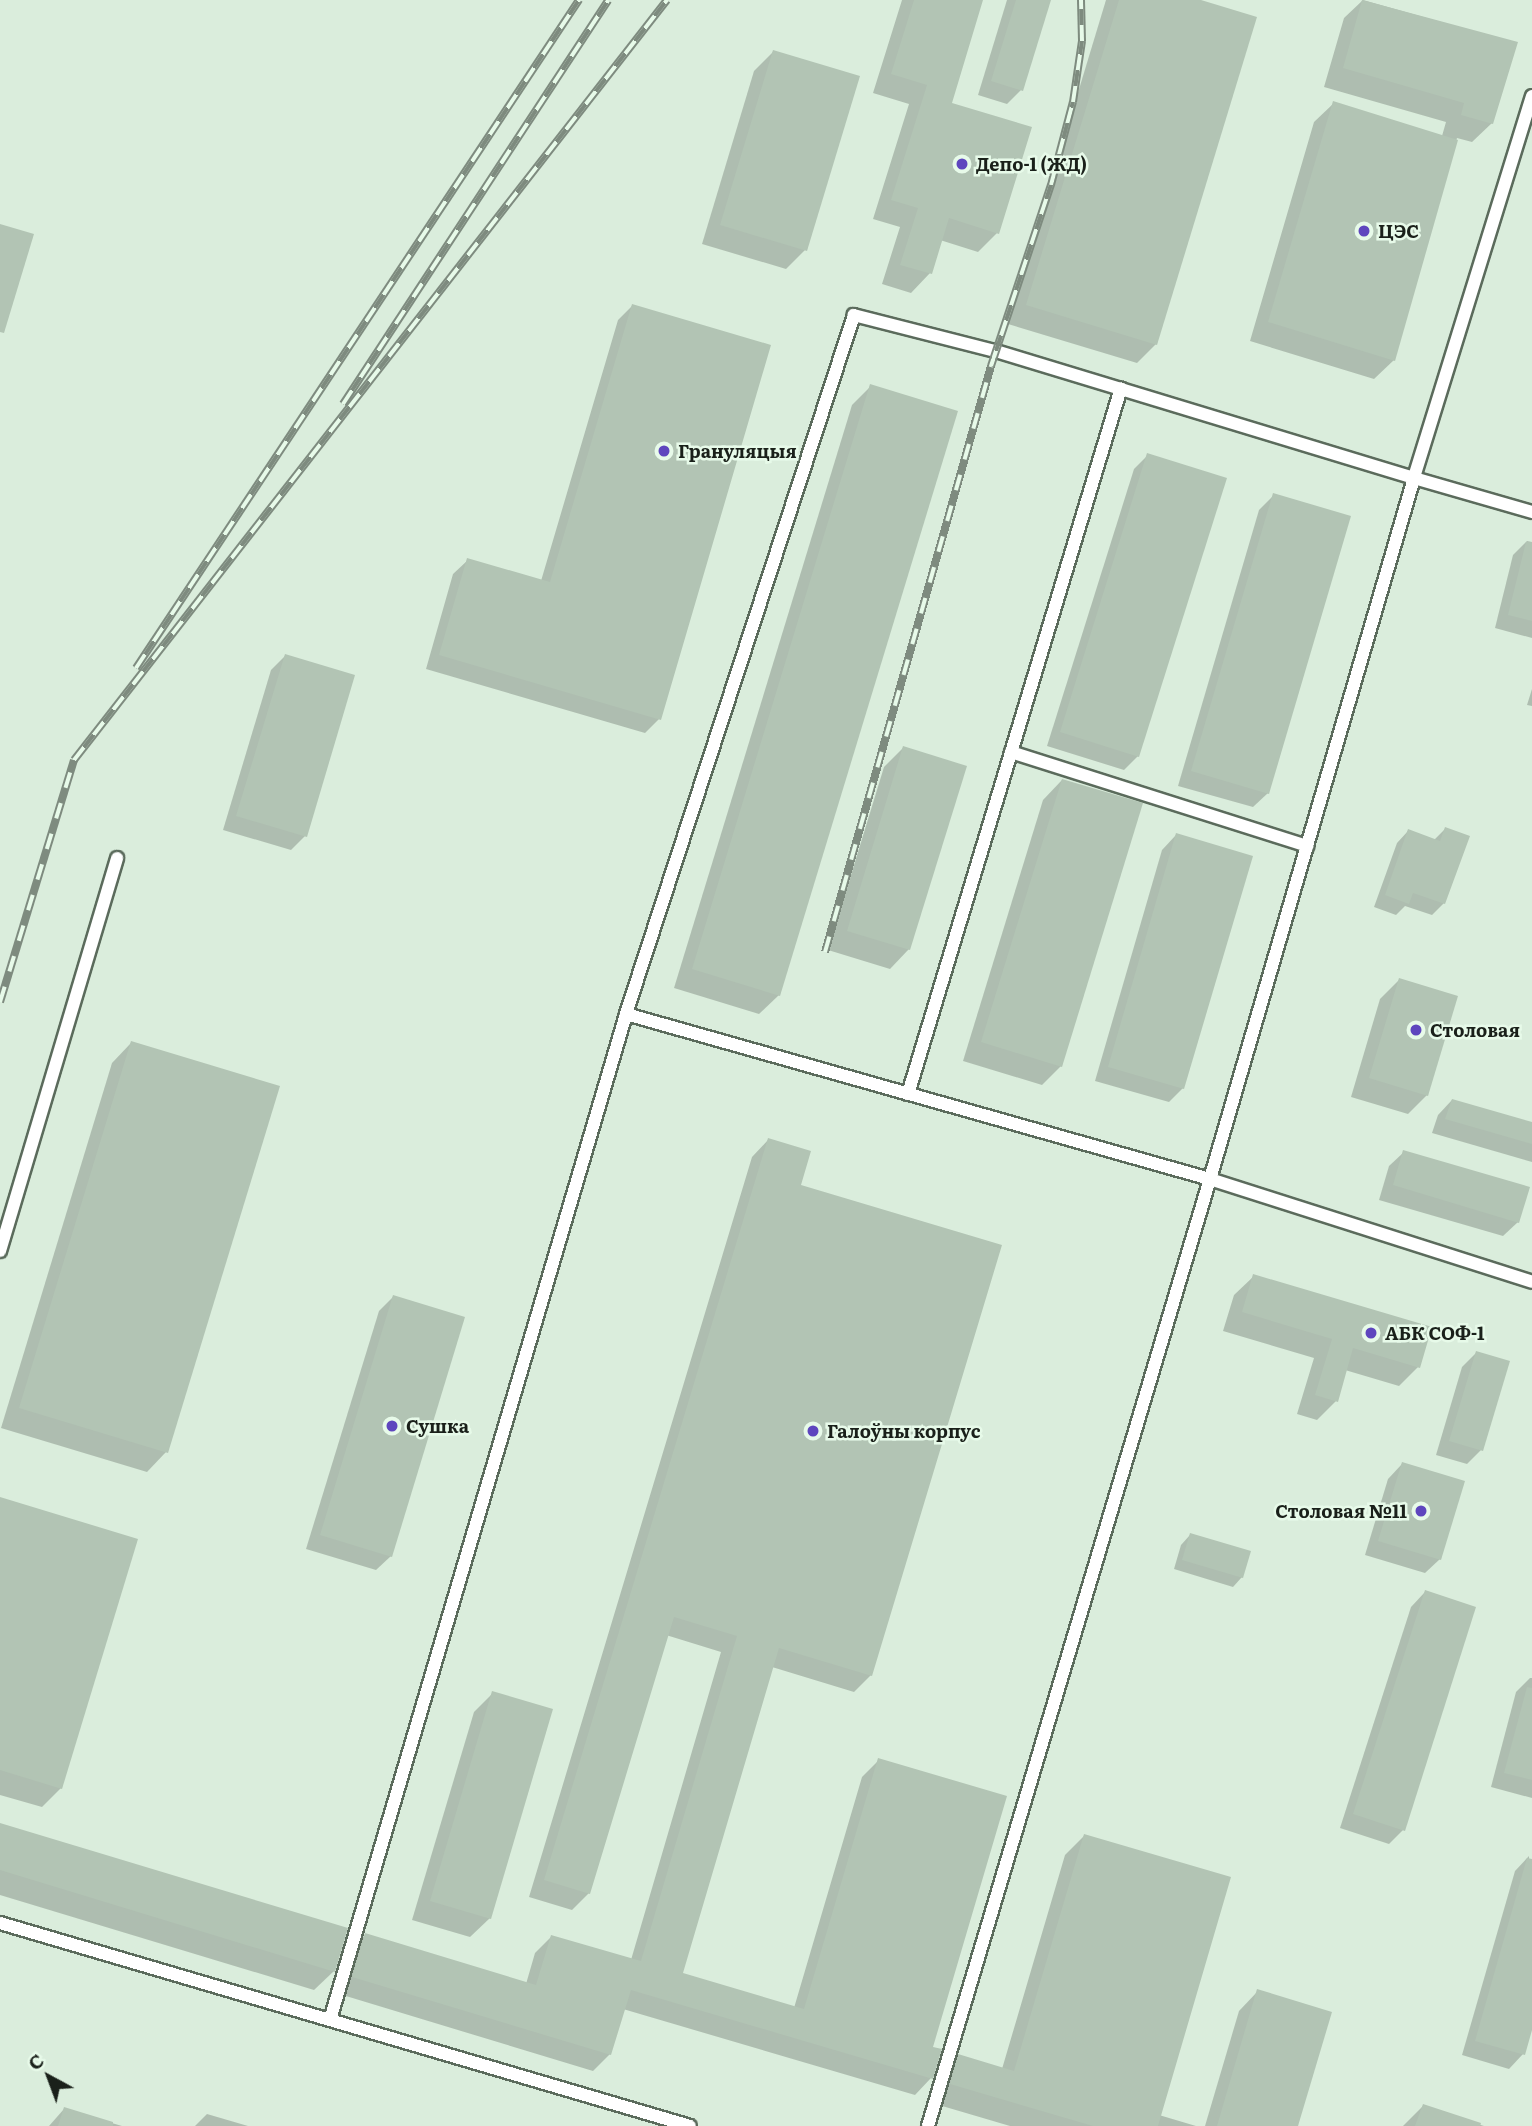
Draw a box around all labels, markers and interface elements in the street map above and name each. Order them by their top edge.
place label: Депо-1 (ЖД) [976,153,1087,175]
marker: Депо-1 (ЖД) [954,156,970,172]
place label: ЦЭС [1378,220,1419,242]
marker: ЦЭС [1356,223,1372,239]
place label: Грануляцыя [678,440,797,462]
marker: Грануляцыя [656,443,672,459]
place label: Столовая [1430,1019,1520,1041]
marker: Столовая [1408,1022,1424,1038]
place label: АБК СОФ-1 [1385,1322,1485,1344]
marker: АБК СОФ-1 [1363,1325,1379,1341]
place label: Сушка [406,1415,469,1437]
marker: Сушка [384,1418,400,1434]
place label: Галоўны корпус [827,1420,980,1442]
marker: Галоўны корпус [805,1423,821,1439]
place label: Столовая №11 [1275,1500,1407,1522]
marker: Столовая №11 [1413,1503,1429,1519]
north arrow [14,2042,84,2112]
text: С [21,2046,50,2076]

